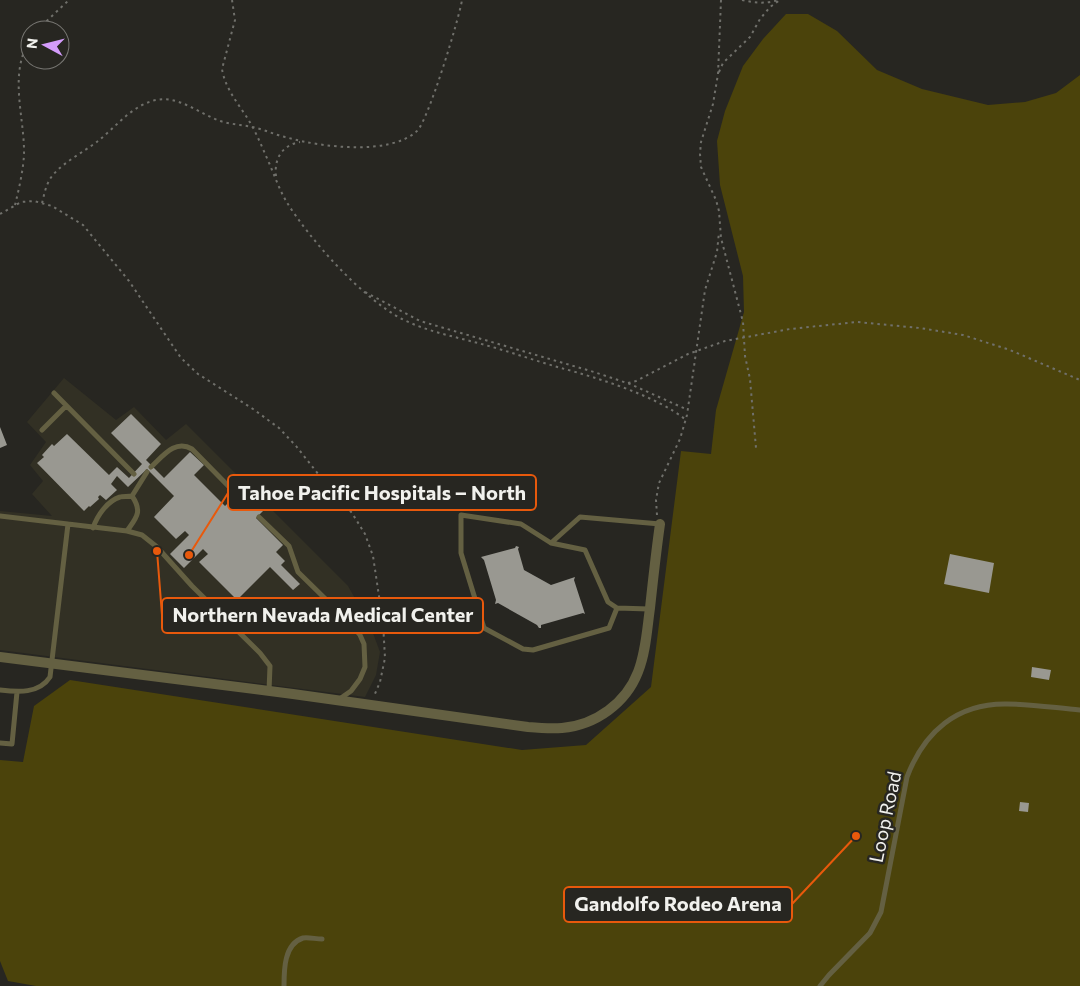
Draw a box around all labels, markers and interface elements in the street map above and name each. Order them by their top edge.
north arrow [20,20,70,70]
text: N [23,37,41,50]
callout: Tahoe Pacific Hospitals – North [228,475,536,510]
text: Tahoe Pacific Hospitals – North [238,480,526,504]
callout: Northern Nevada Medical Center [162,598,483,633]
text: Northern Nevada Medical Center [172,602,474,626]
street label: Loop Road [864,769,905,865]
callout: Gandolfo Rodeo Arena [564,887,792,922]
text: Gandolfo Rodeo Arena [574,891,782,915]

